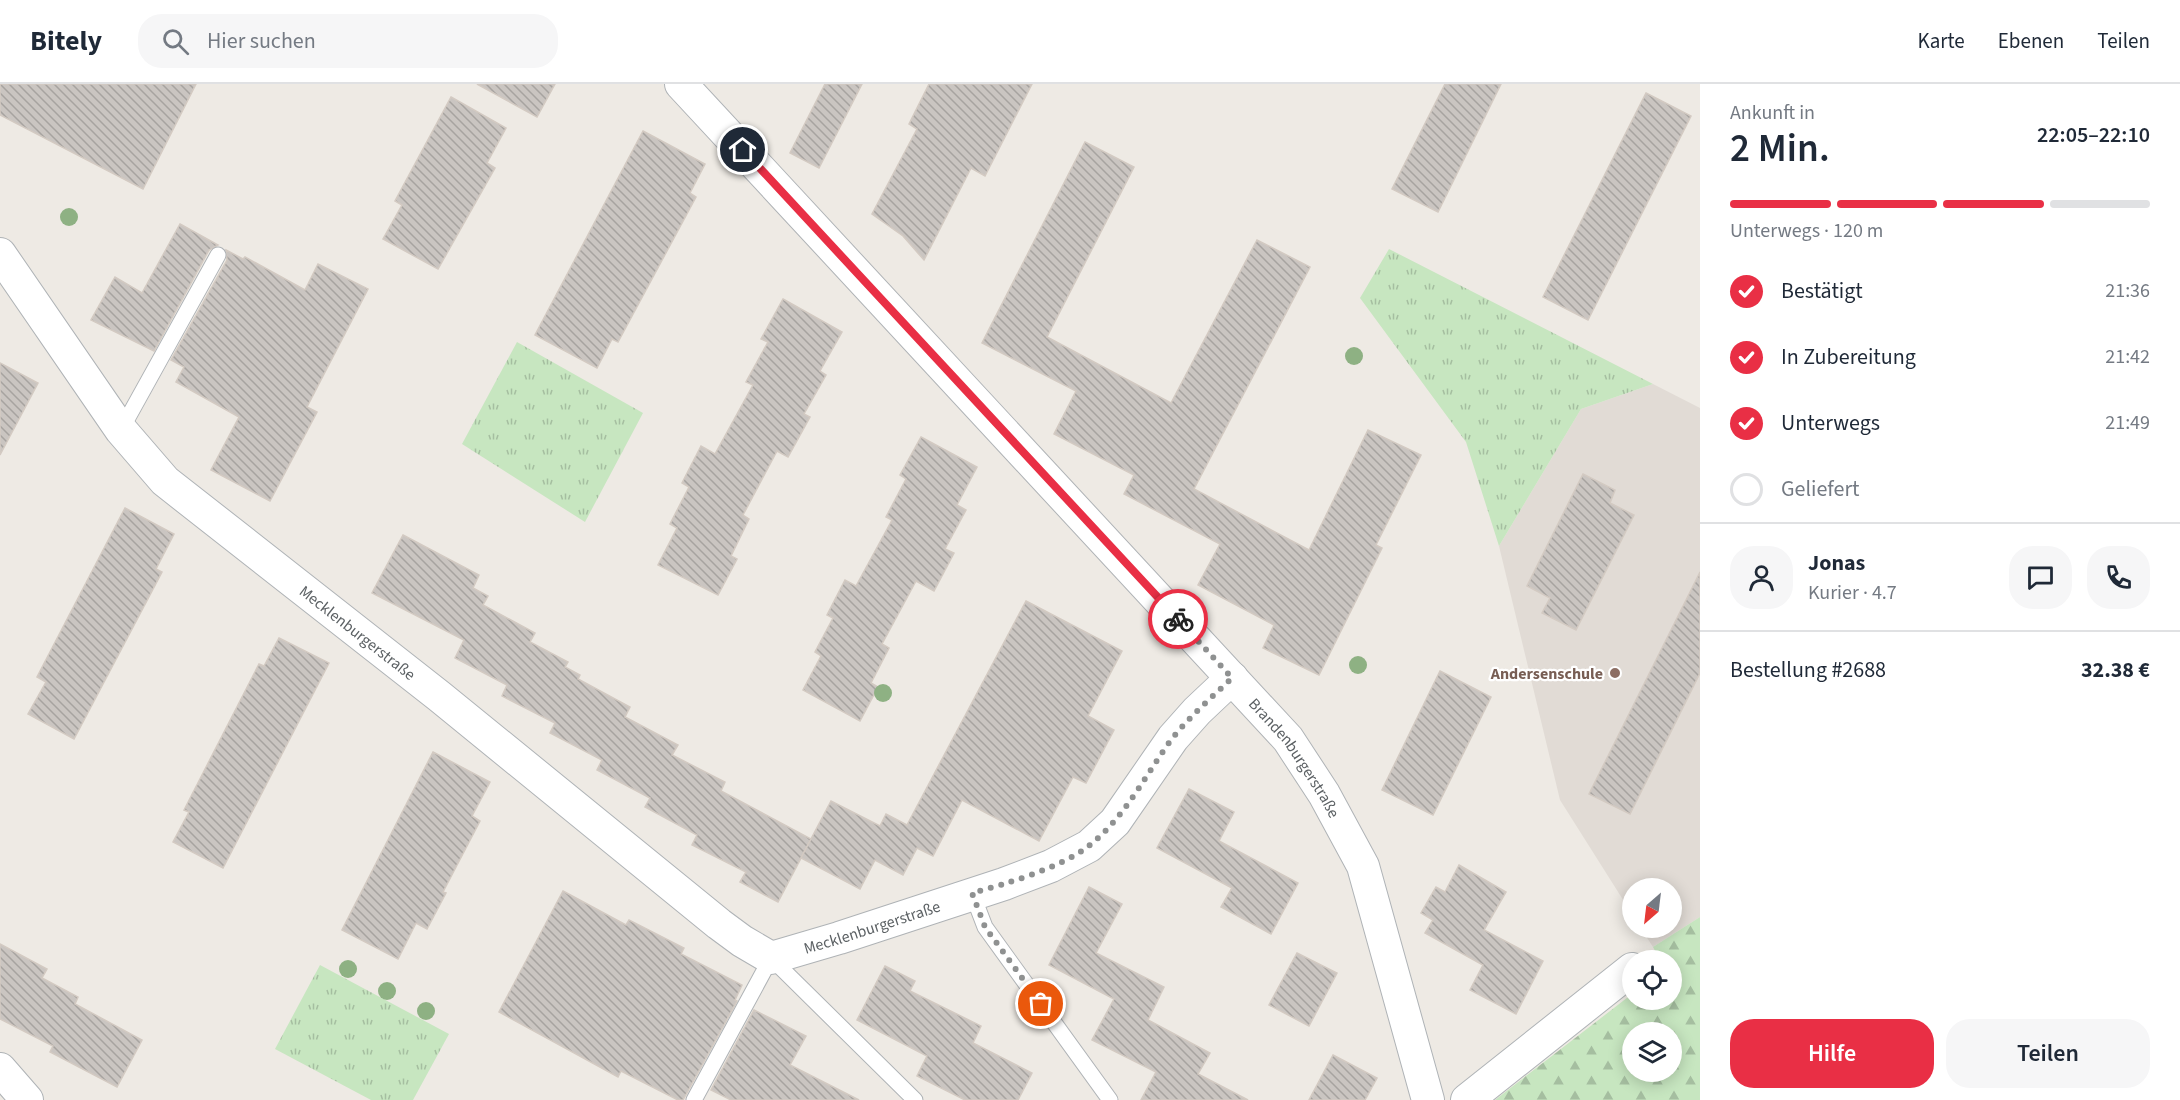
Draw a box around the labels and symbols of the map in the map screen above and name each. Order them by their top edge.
pin [717,124,768,175]
street label: Mecklenburgerstraße [294,581,420,686]
courier [1148,589,1208,649]
place label: Andersenschule [1490,663,1603,685]
marker: Andersenschule [1608,666,1622,680]
street label: Brandenburgerstraße [1243,693,1345,822]
north arrow [1622,878,1682,938]
street label: Mecklenburgerstraße [801,896,943,960]
pin [1015,978,1066,1029]

